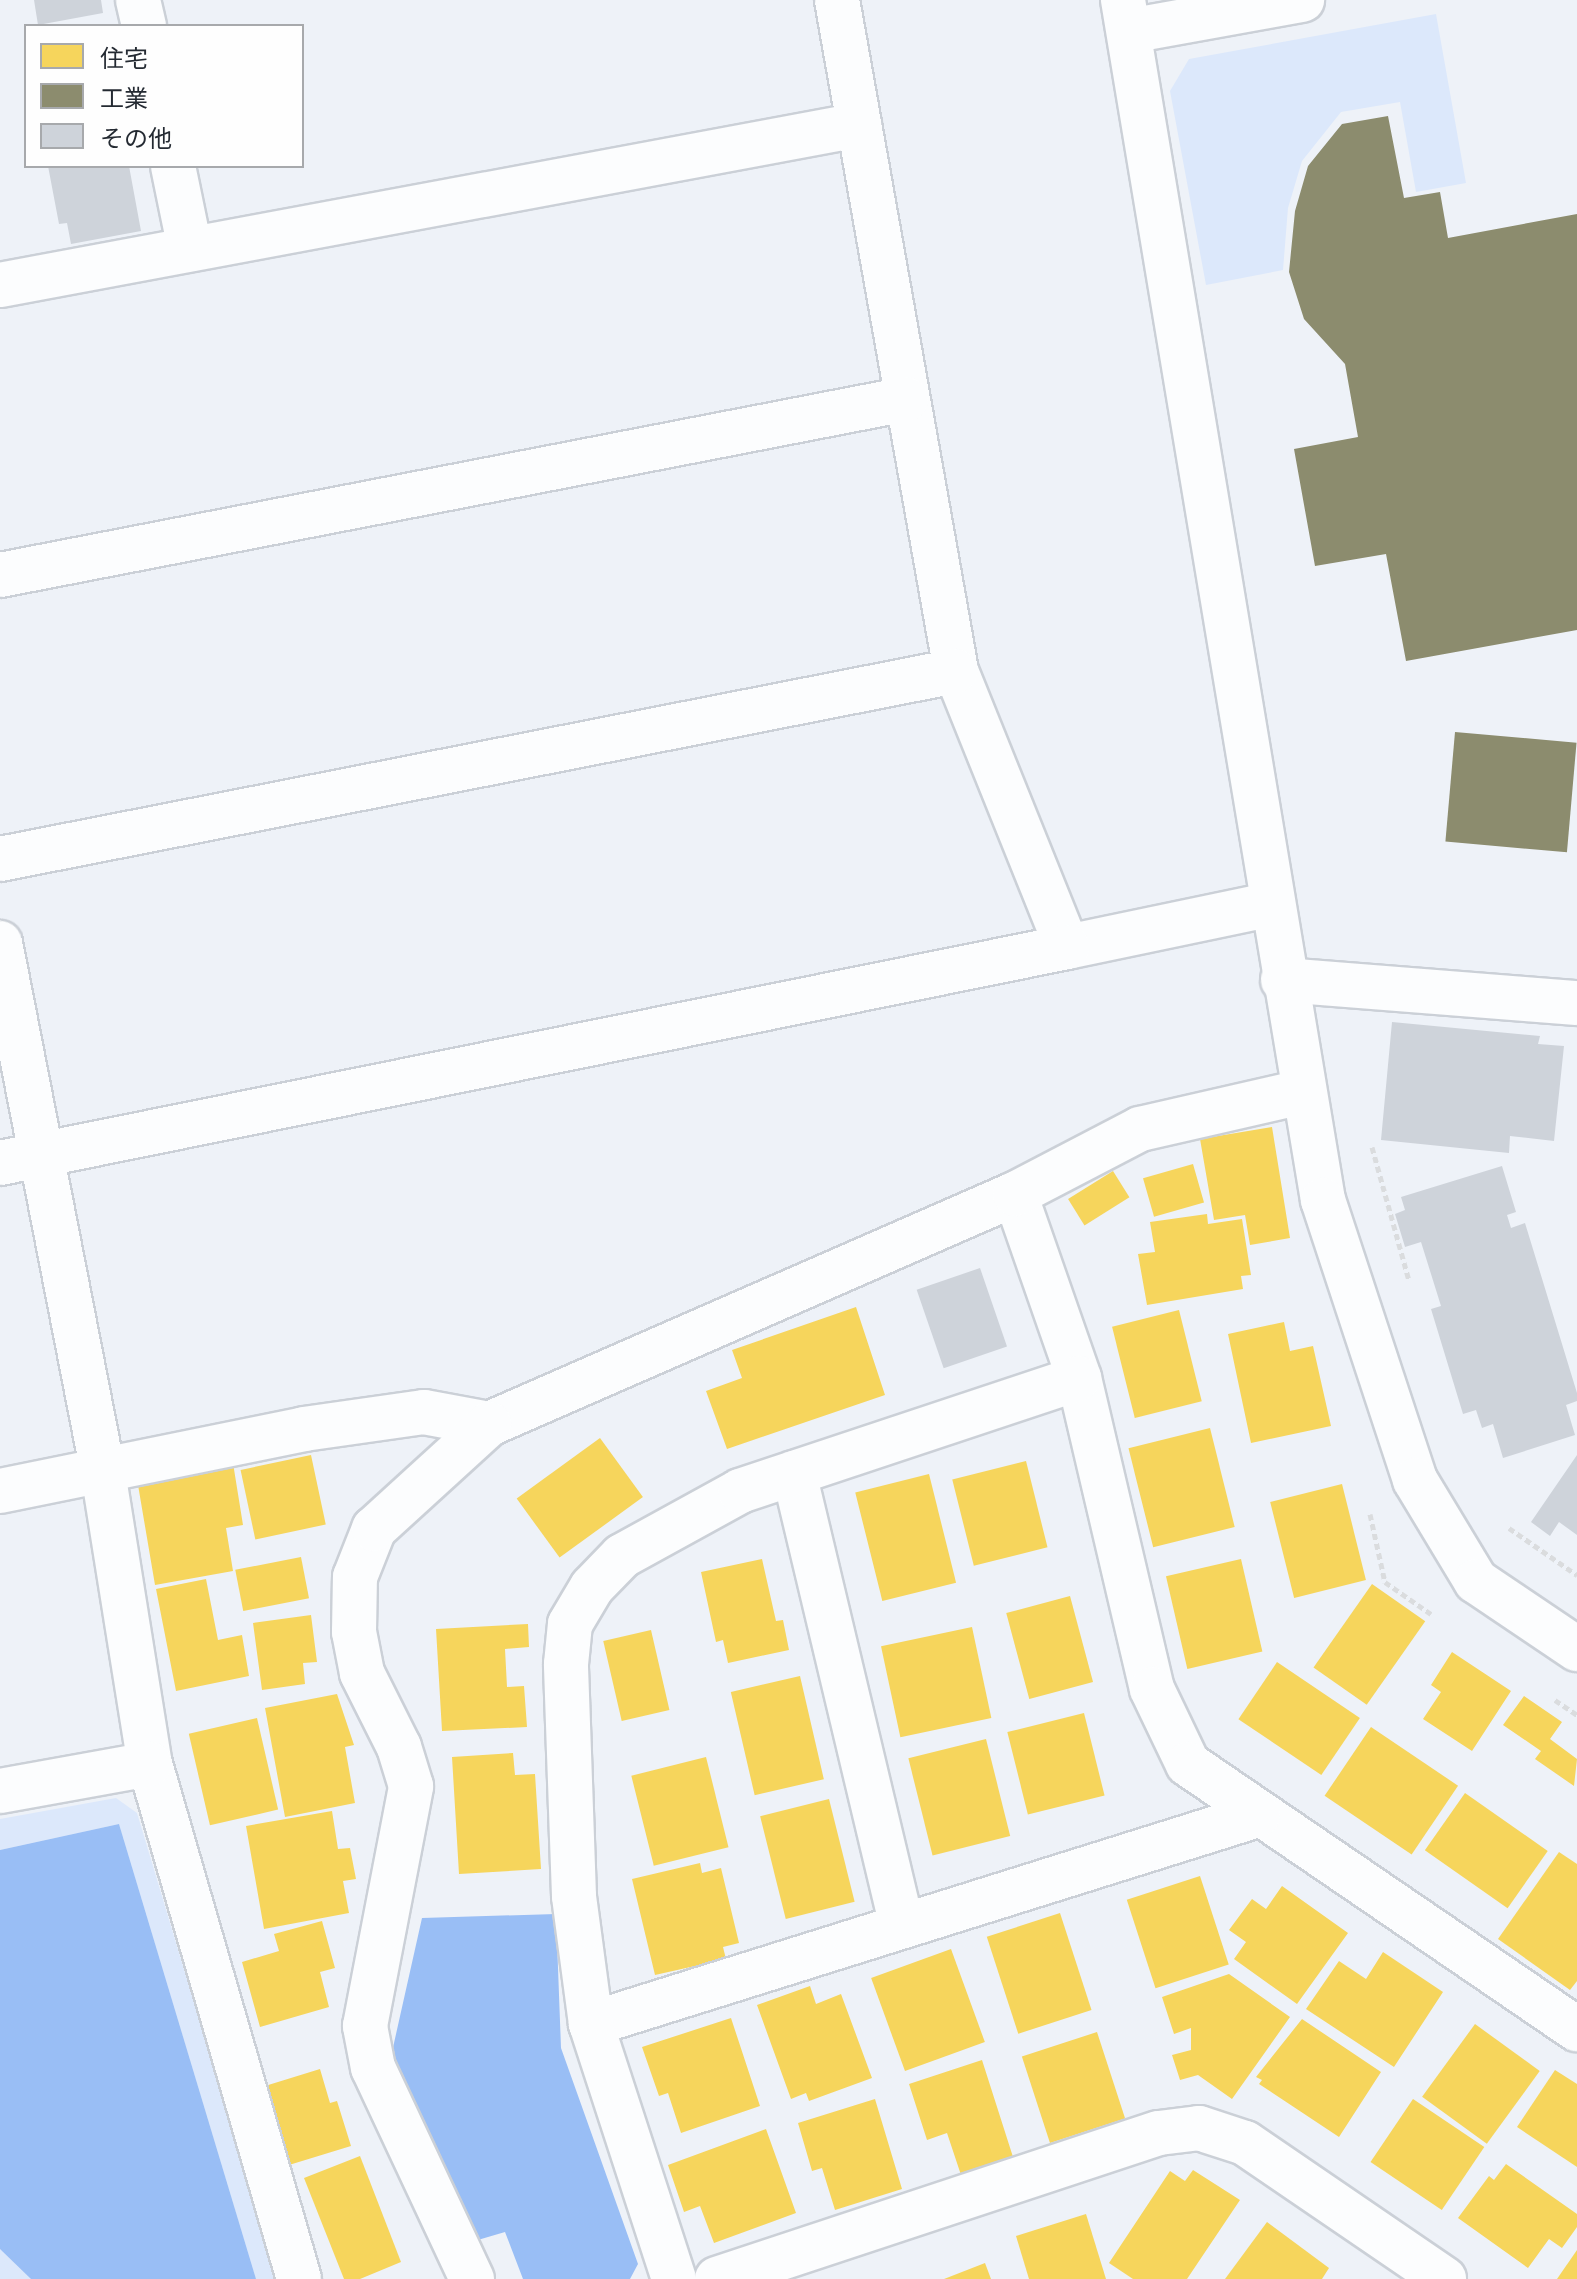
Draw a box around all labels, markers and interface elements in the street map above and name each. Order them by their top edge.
legend [24,24,304,168]
text: 住宅 [100,45,148,72]
text: 工業 [100,85,148,112]
text: その他 [100,125,172,152]

